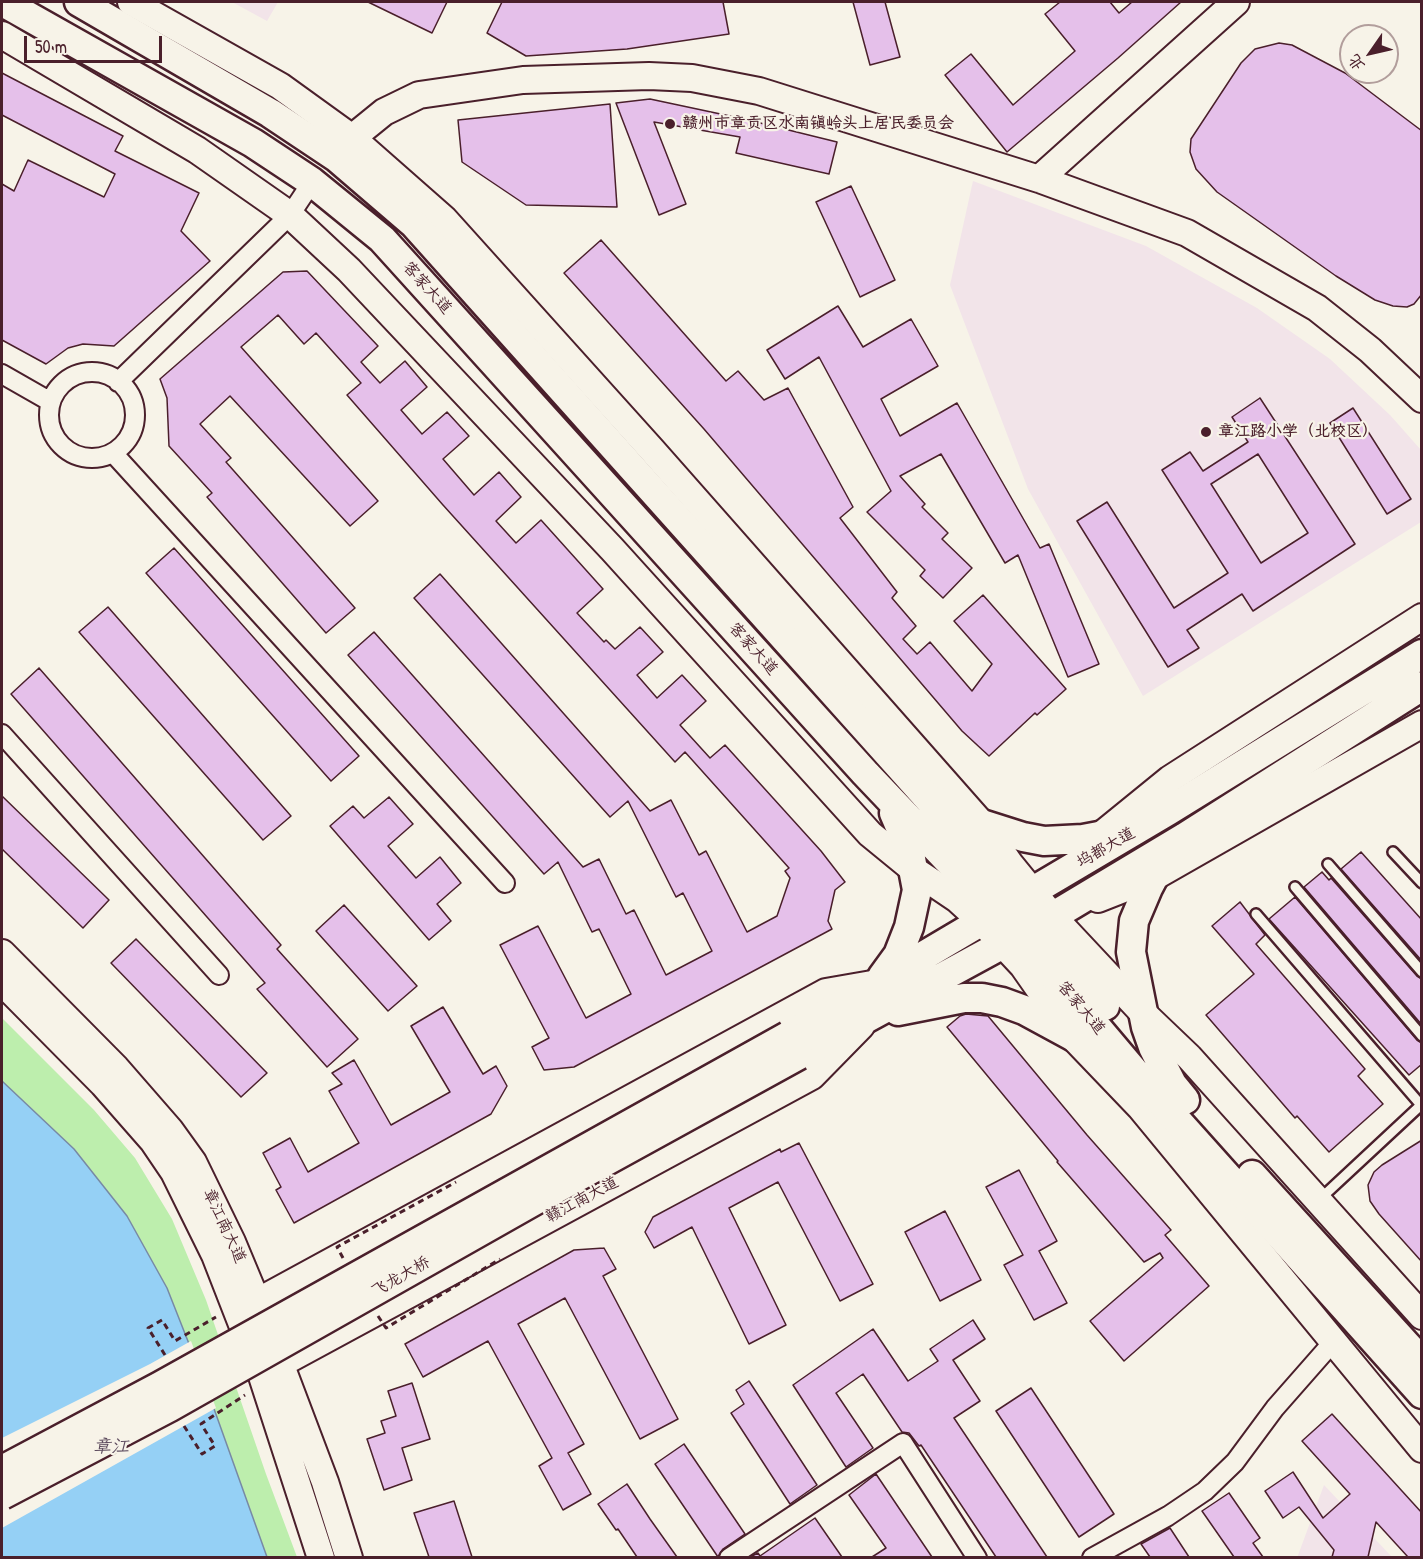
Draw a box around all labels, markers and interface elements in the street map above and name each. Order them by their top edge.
scale bar [27,24,165,62]
north arrow [1339,24,1399,84]
text: 50 m [35,34,67,59]
text: 北 [1342,50,1369,76]
place label: 赣州市章贡区水南镇岭头上居民委员会 [682,114,954,134]
marker: 赣州市章贡区水南镇岭头上居民委员会 [663,117,677,131]
street label: 客家大道 [398,258,456,318]
place label: 章江路小学（北校区） [1218,422,1378,442]
marker: 章江路小学（北校区） [1199,425,1213,439]
street label: 客家大道 [724,619,782,679]
street label: 坞都大道 [1073,824,1139,872]
street label: 客家大道 [1053,977,1109,1039]
street label: 赣江南大道 [542,1173,622,1227]
street label: 章江南大道 [198,1186,250,1266]
street label: 飞龙大桥 [368,1253,434,1301]
water label: 章江 [93,1436,129,1458]

